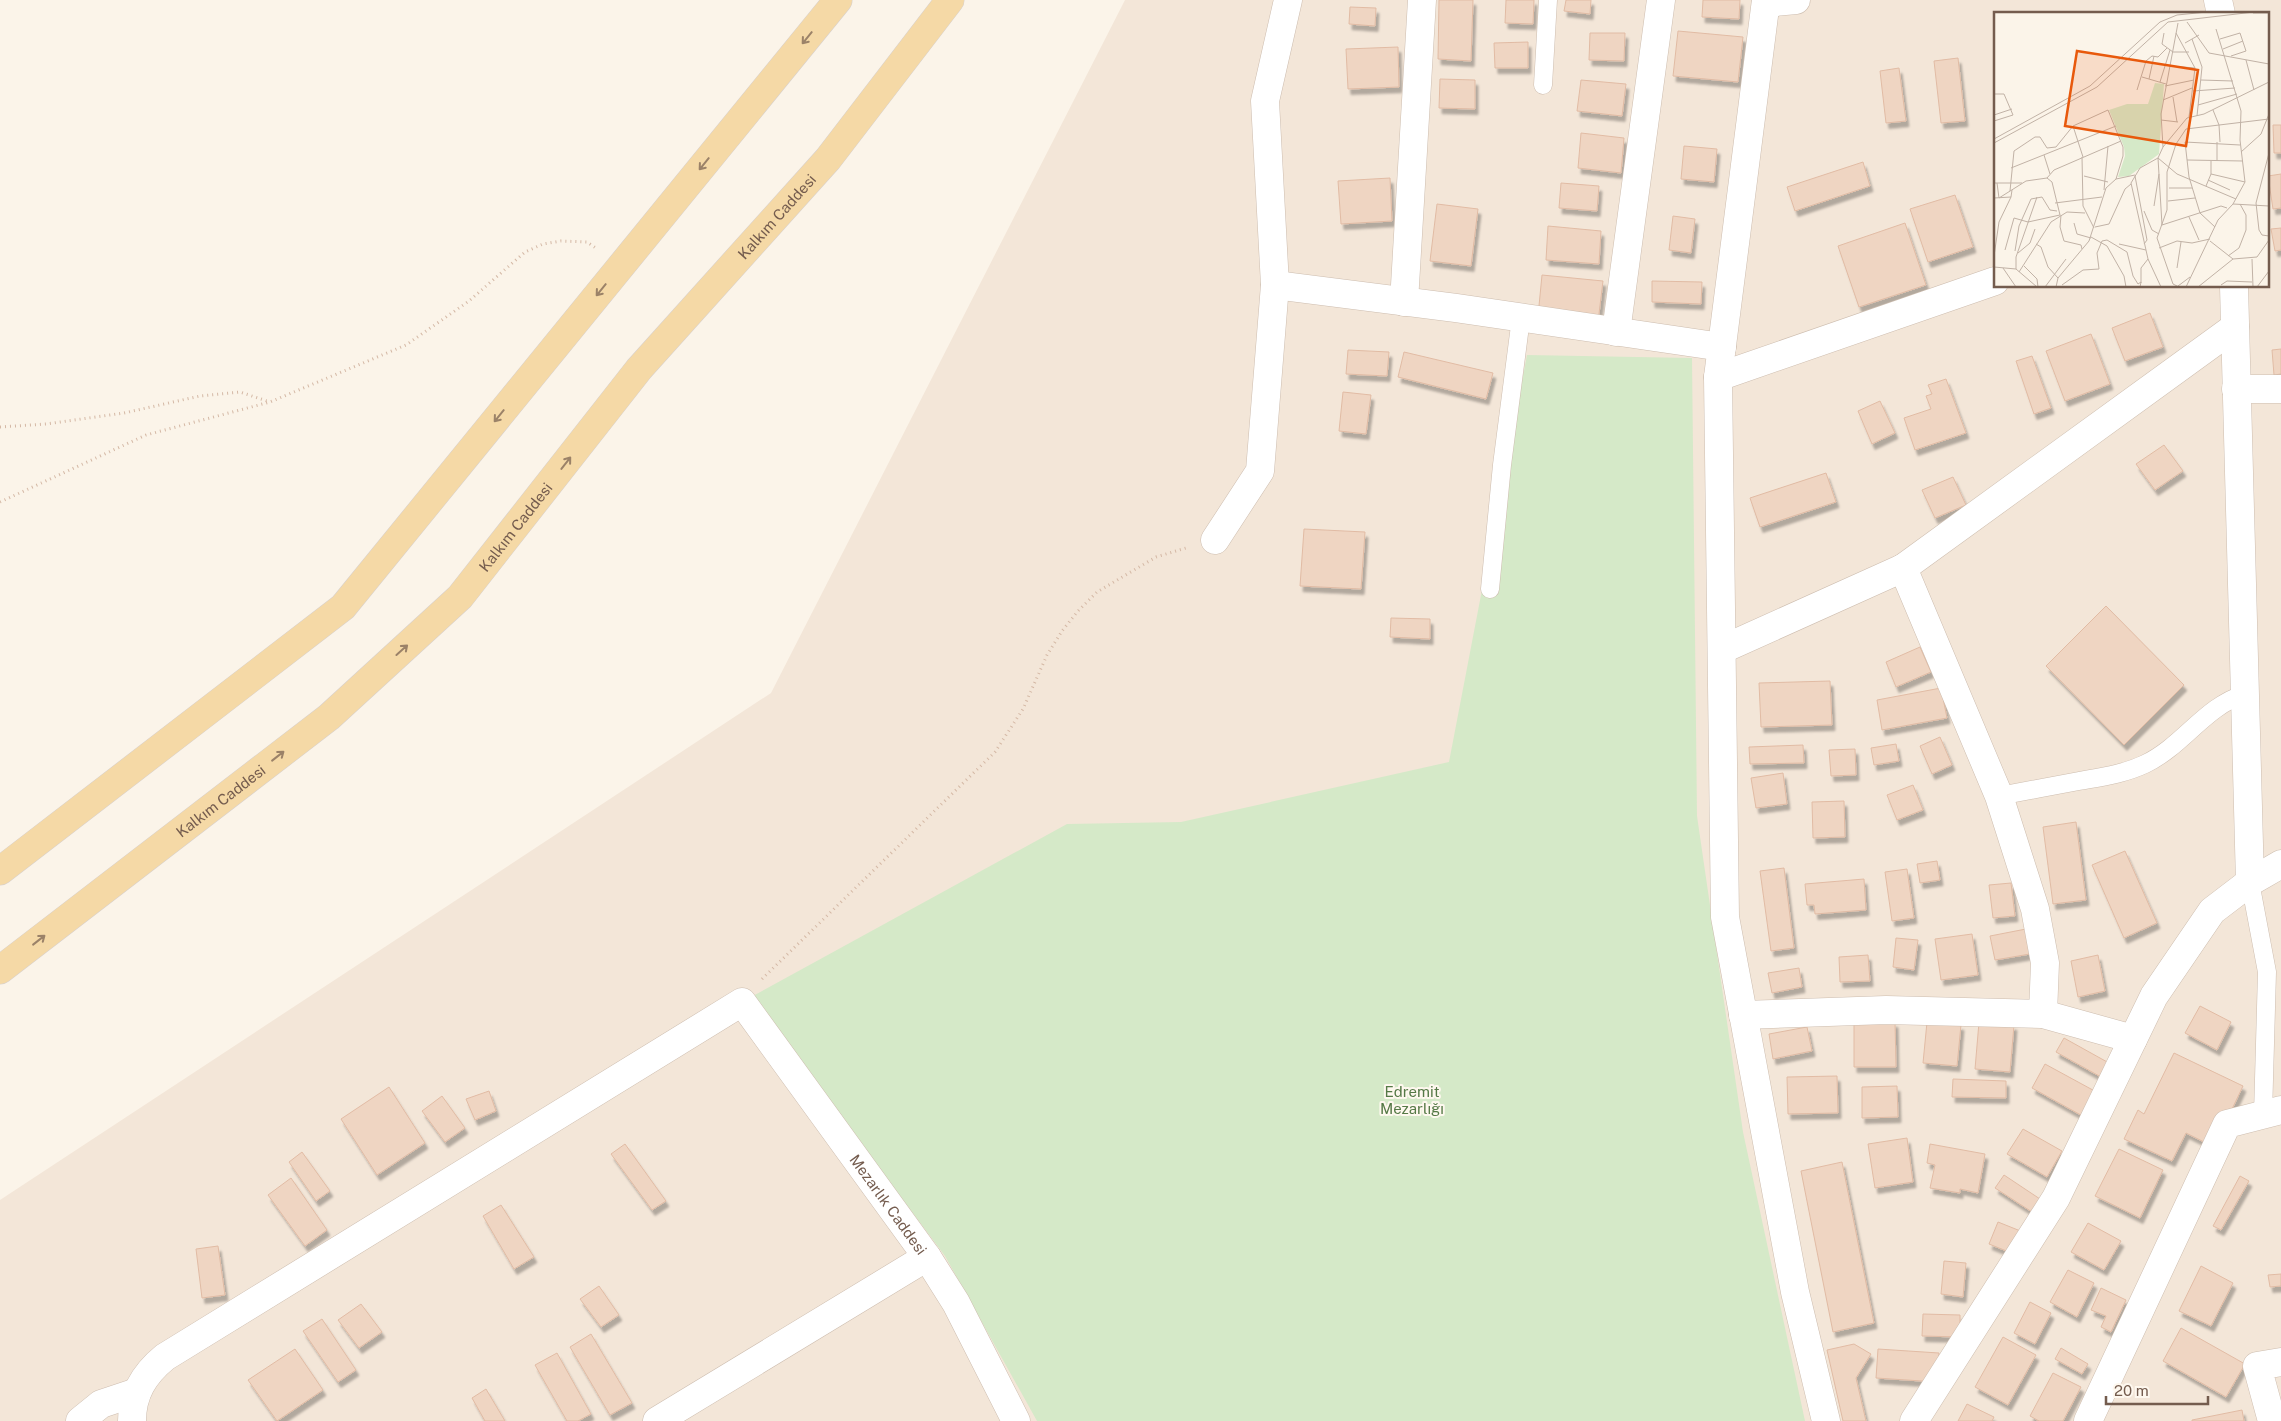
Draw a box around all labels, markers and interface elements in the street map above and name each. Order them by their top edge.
inset map [1994,12,2268,288]
one-way arrow [801,31,812,44]
one-way arrow [698,157,710,170]
street label: Kalkım Caddesi [734,171,819,262]
one-way arrow [596,283,607,296]
one-way arrow [493,409,504,422]
one-way arrow [560,456,571,469]
street label: Kalkım Caddesi [475,479,555,574]
one-way arrow [395,644,408,656]
one-way arrow [271,750,284,761]
street label: Kalkım Caddesi [172,761,268,840]
one-way arrow [32,935,45,946]
park label: Edremit Mezarlığı [1380,1083,1444,1117]
street label: Mezarlık Caddesi [847,1151,931,1258]
scale bar [2106,1374,2208,1406]
text: 20 m [2114,1382,2149,1399]

